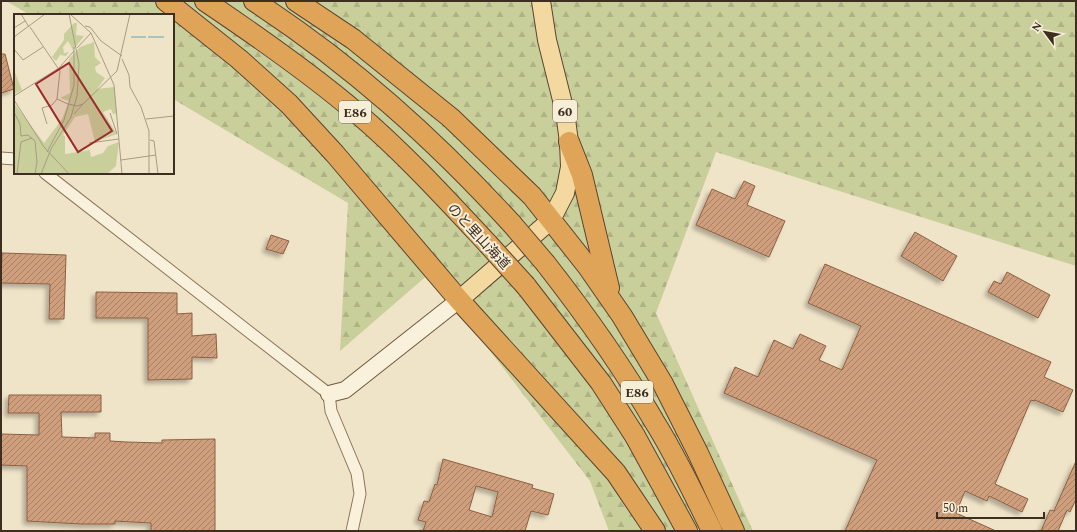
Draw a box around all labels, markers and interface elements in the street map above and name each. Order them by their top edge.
north arrow [1025,12,1065,52]
inset map [14,14,174,174]
text: N [1027,19,1047,35]
road number: 60 [553,100,577,122]
road number: E86 [339,101,371,123]
street label: のと里山海道 [442,198,515,274]
road number: E86 [621,381,653,403]
scale bar [937,494,1044,520]
text: 50 m [943,499,968,518]

